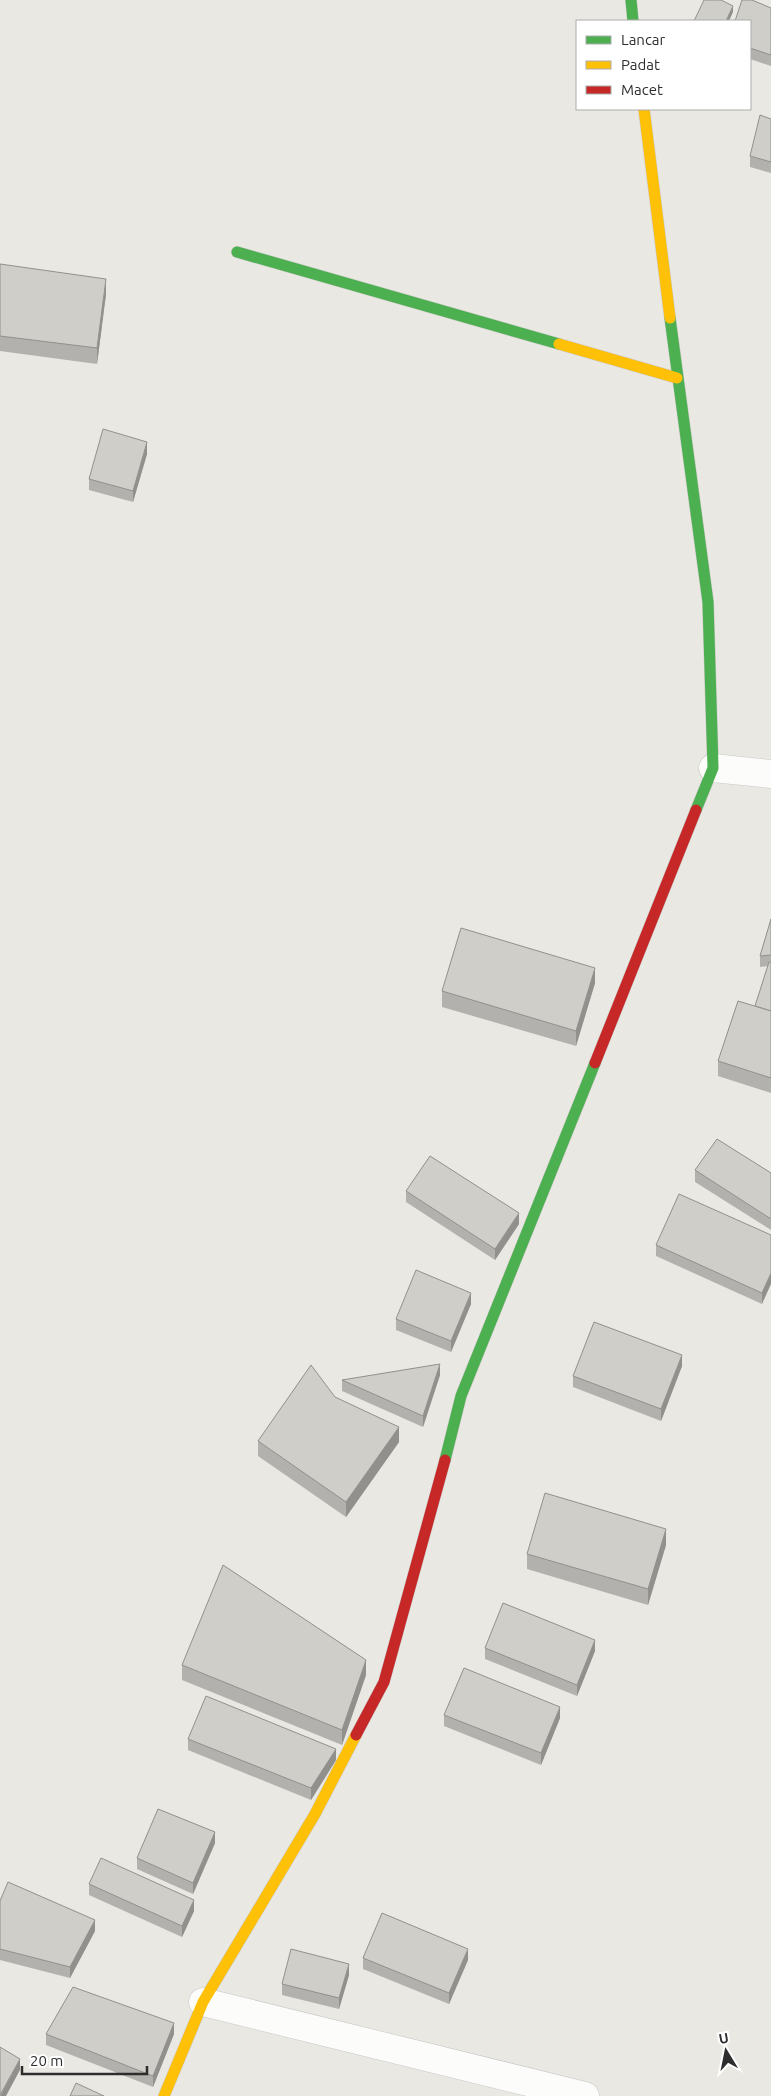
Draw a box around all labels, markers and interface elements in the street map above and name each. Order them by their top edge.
legend [576,20,751,110]
text: Lancar [621,31,666,48]
text: Padat [621,56,660,73]
text: Macet [621,81,663,98]
north arrow [701,2026,751,2076]
text: U [718,2029,730,2047]
scale bar [22,2044,148,2076]
text: 20 m [30,2052,63,2069]

